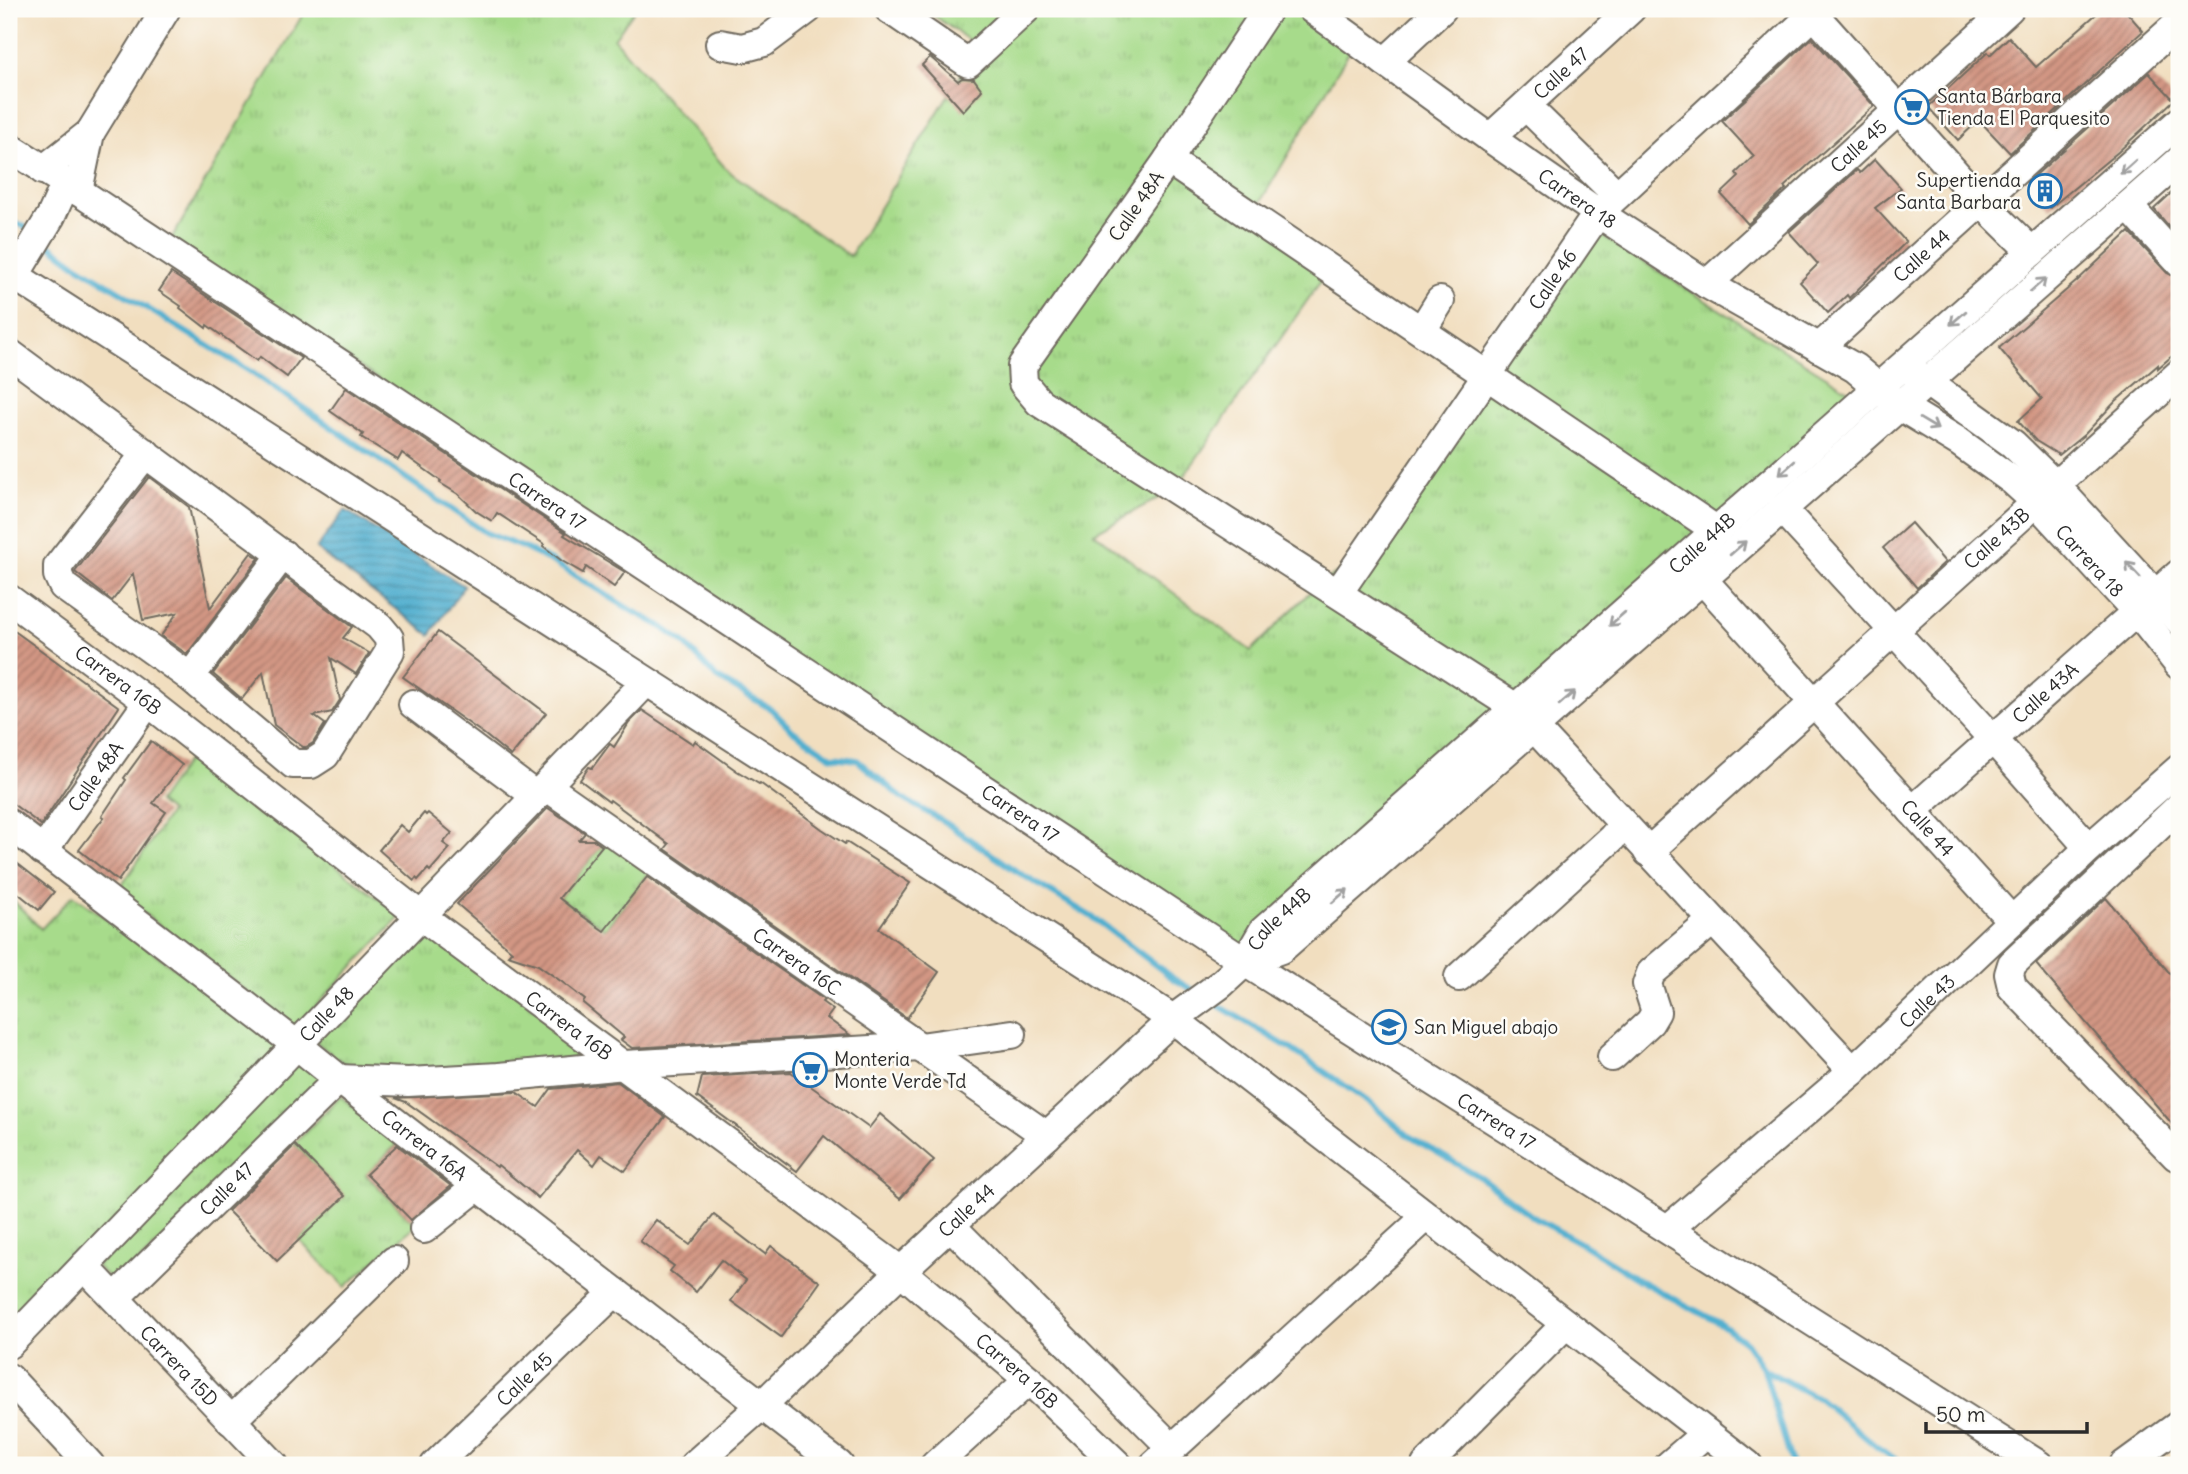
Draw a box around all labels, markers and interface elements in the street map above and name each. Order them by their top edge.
street label: Calle 47 [1528,42,1594,105]
place label: Santa Bárbara Tienda El Parquesito [1937,84,2110,130]
supermarket icon: Santa Bárbara Tienda El Parquesito [1893,88,1931,126]
street label: Calle 45 [1825,114,1892,178]
one-way arrow [2119,159,2137,175]
street label: Carrera 18 [1533,163,1621,234]
street label: Calle 48A [1103,166,1169,246]
place label: Supertienda Santa Barbara [1896,168,2021,214]
building icon: Supertienda Santa Barbara [2026,172,2064,210]
street label: Calle 44 [1888,224,1955,287]
street label: Calle 46 [1523,244,1582,314]
one-way arrow [2029,277,2047,293]
one-way arrow [1949,310,1967,326]
one-way arrow [1919,417,1939,431]
one-way arrow [1779,460,1796,477]
street label: Carrera 17 [504,467,590,535]
street label: Calle 43B [1959,502,2035,574]
street label: Calle 44B [1664,508,1740,579]
street label: Carrera 18 [2051,519,2129,602]
one-way arrow [1729,540,1747,556]
one-way arrow [2125,561,2141,579]
one-way arrow [1608,611,1626,627]
street label: Carrera 16B [70,640,167,720]
street label: Calle 43A [2007,657,2083,729]
one-way arrow [1557,690,1575,706]
street label: Calle 48A [62,737,128,816]
street label: Carrera 17 [977,779,1064,848]
street label: Calle 44 [1896,795,1960,861]
street label: Calle 44B [1242,882,1316,955]
one-way arrow [1331,888,1349,904]
street label: Carrera 16C [748,922,846,1000]
street label: Calle 43 [1894,969,1960,1033]
street label: Calle 48 [294,981,359,1047]
street label: Carrera 16B [521,985,617,1066]
school or university icon: San Miguel abajo [1370,1008,1408,1046]
place label: San Miguel abajo [1414,1015,1558,1039]
place label: Monteria Monte Verde Td [834,1047,966,1093]
supermarket icon: Monteria Monte Verde Td [791,1051,829,1089]
street label: Carrera 17 [1453,1087,1540,1155]
street label: Carrera 16A [377,1104,472,1186]
street label: Calle 47 [194,1157,259,1221]
street label: Calle 44 [933,1178,1000,1242]
street label: Carrera 15D [135,1320,224,1411]
street label: Carrera 16B [971,1328,1063,1414]
street label: Calle 45 [491,1347,557,1411]
scale bar [1926,1390,2086,1434]
text: 50 m [1936,1401,1985,1428]

